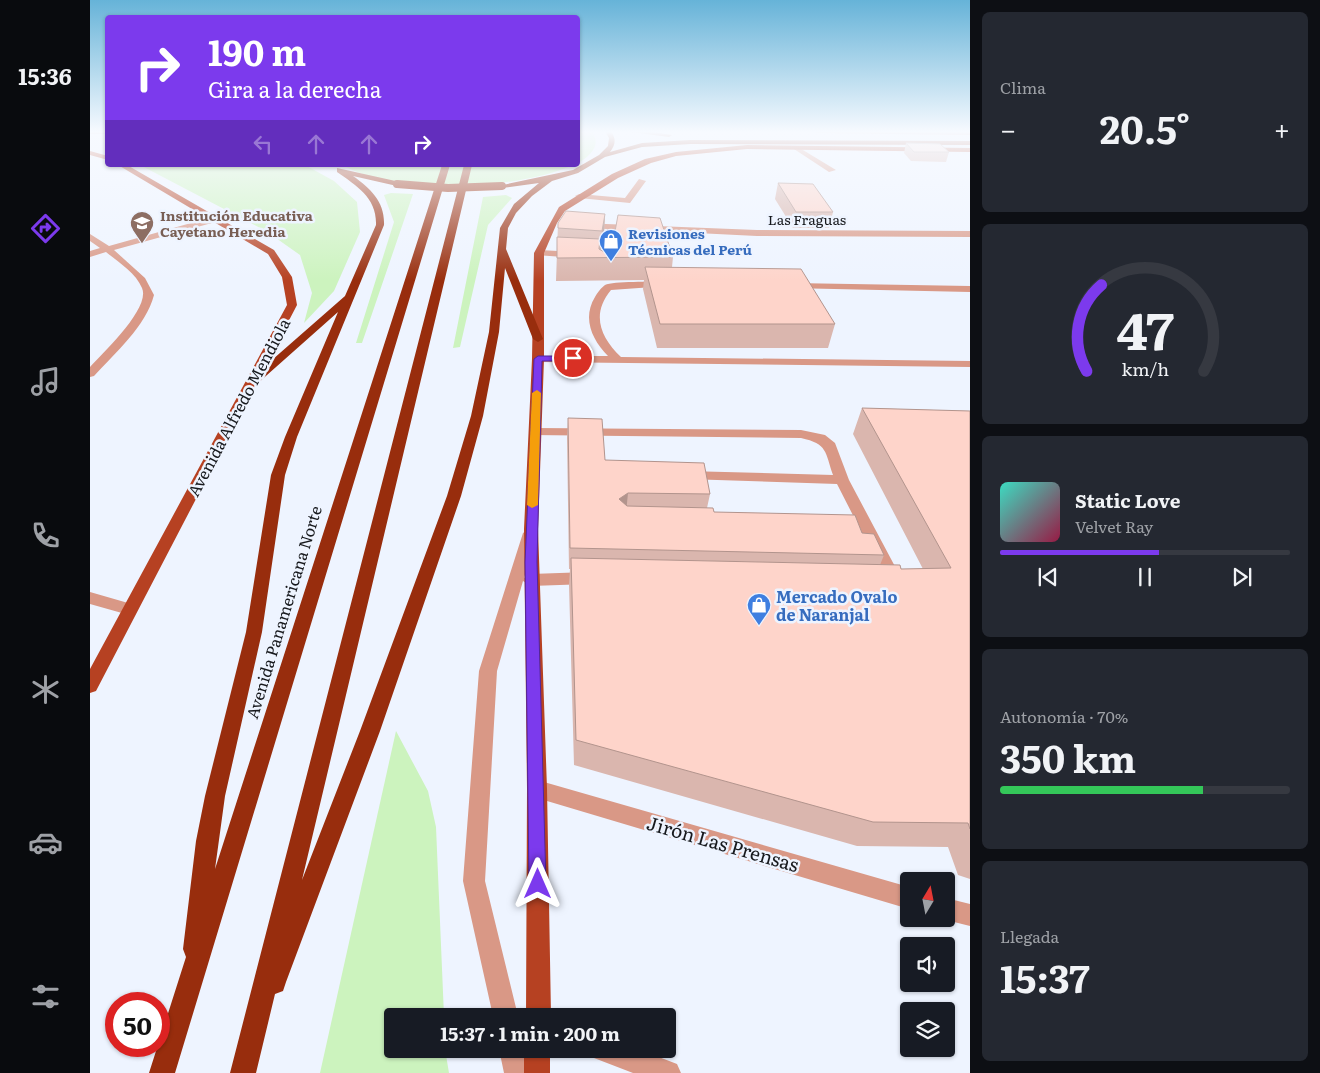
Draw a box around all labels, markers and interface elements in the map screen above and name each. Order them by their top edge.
text: 190 m [208,25,306,77]
icon: right [125,35,190,100]
text: 15:36 [18,59,72,92]
text: Gira a la derecha [208,72,382,105]
text: Clima [1000,75,1046,99]
text: 20.5° [1100,99,1190,156]
text: − [1000,107,1016,149]
text: + [1274,107,1290,149]
icon: left [249,130,277,158]
icon: ahead [302,130,330,158]
icon: ahead [355,130,383,158]
icon: right [408,130,436,158]
place label: Institución Educativa Cayetano Heredia [160,205,314,241]
street label: Las Fraguas [768,209,846,229]
school or university icon: Institución Educativa Cayetano Heredia [129,210,155,244]
icon: directions [28,211,63,246]
place label: Revisiones Técnicas del Perú [628,223,753,259]
shop icon: Revisiones Técnicas del Perú [598,228,624,262]
text: 47 [1116,289,1174,366]
street label: Avenida Alfredo Mendiola [181,313,295,500]
pin [552,337,594,379]
icon: arrive [559,344,587,372]
text: km/h [1121,355,1169,382]
icon: music [28,364,63,399]
text: Static Love [1075,486,1180,514]
street label: Avenida Panamericana Norte [239,503,327,721]
text: Velvet Ray [1075,514,1153,538]
icon: phone [28,518,63,553]
icon: previous [1034,563,1062,591]
icon: pause [1131,563,1159,591]
icon: next [1228,563,1256,591]
place label: Mercado Ovalo de Naranjal [776,584,898,626]
shop icon: Mercado Ovalo de Naranjal [746,592,772,626]
icon: climate [28,672,63,707]
text: Autonomía · 70% [1000,704,1128,728]
text: 350 km [1000,728,1136,785]
street label: Jirón Las Prensas [644,808,803,878]
icon: car [28,825,63,860]
position arrow [511,857,563,909]
north arrow [900,872,955,928]
map controls [900,872,955,1057]
text: Llegada [1000,924,1059,948]
button: sound [900,937,955,992]
text: 15:37 [1000,948,1090,1005]
icon: filters [28,979,63,1014]
speed limit sign: 50 [105,992,170,1057]
button: layers [900,1002,955,1057]
text: 15:37 · 1 min · 200 m [440,1019,620,1047]

